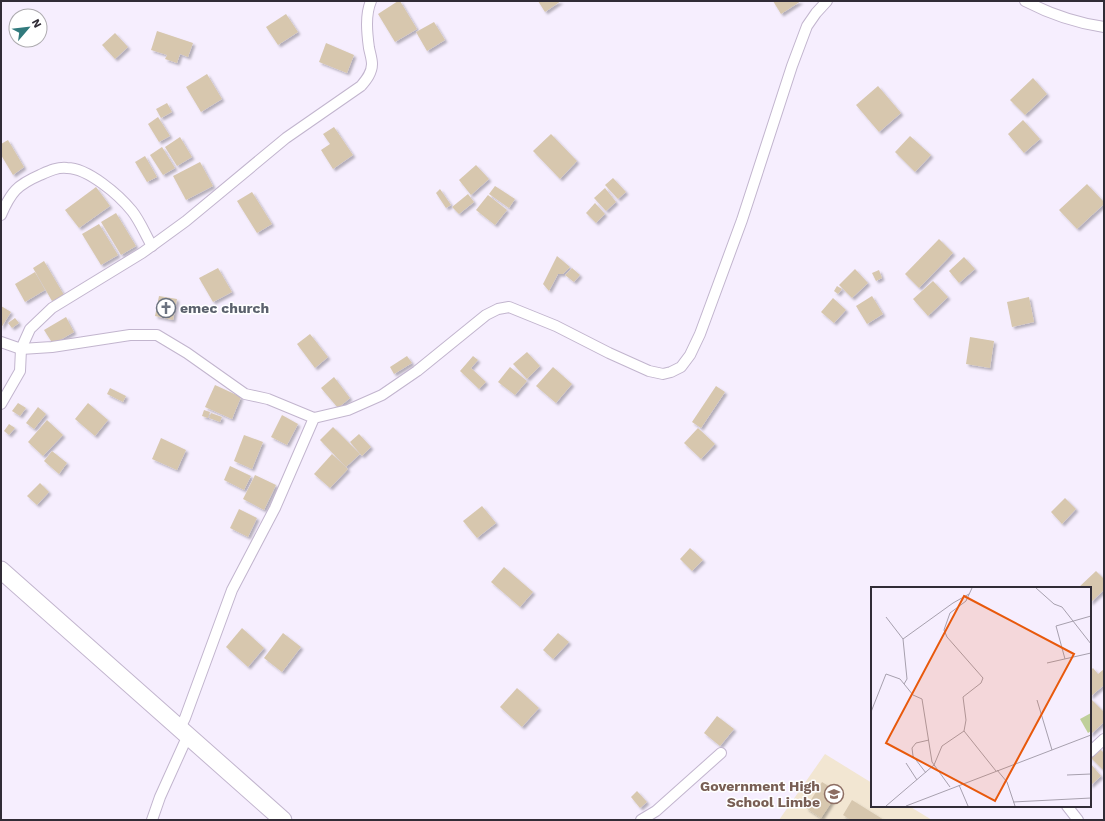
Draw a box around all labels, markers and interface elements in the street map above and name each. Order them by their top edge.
north arrow [8,8,48,48]
text: N [29,17,44,30]
church icon: emec church [155,297,177,319]
place label: emec church [180,300,269,316]
inset map [871,587,1091,807]
place label: Government High School Limbe [700,778,820,810]
school or university icon: Government High School Limbe [823,783,845,805]

